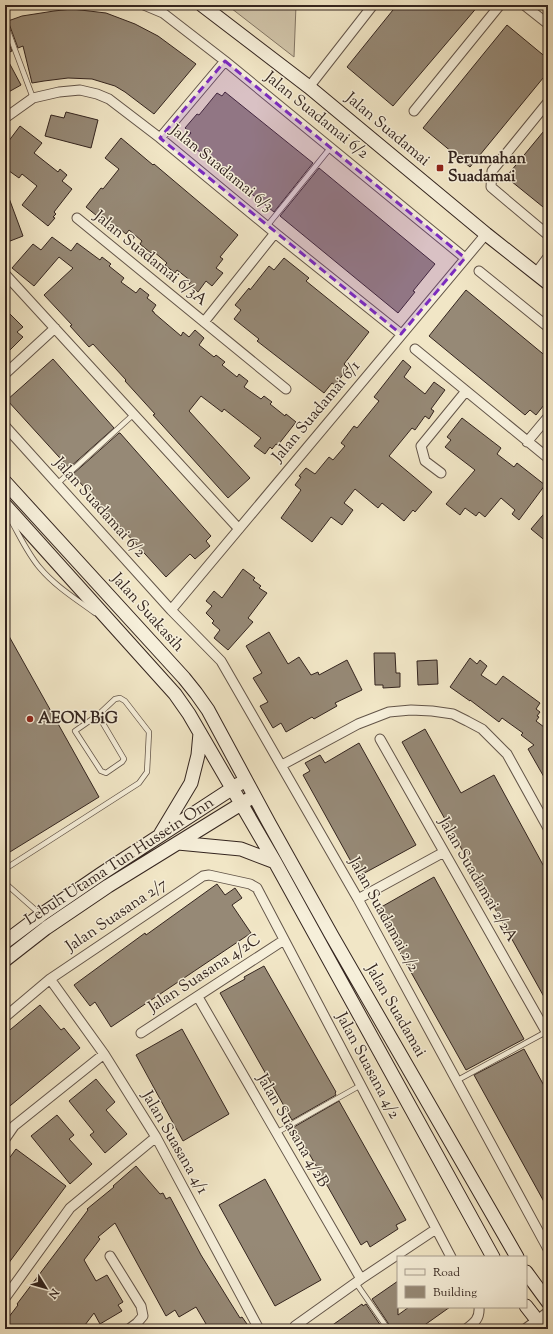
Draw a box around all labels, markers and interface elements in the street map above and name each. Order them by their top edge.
street label: Jalan Suadamai 6/2 [258,66,373,166]
street label: Jalan Suadamai [339,87,435,173]
street label: Jalan Suadamai 6/3 [164,119,278,218]
place label: Perumahan Suadamai [448,148,526,189]
marker: Perumahan Suadamai [435,163,445,173]
street label: Jalan Suadamai 6/3A [87,205,212,312]
street label: Jalan Suadamai 6/1 [267,356,367,469]
street label: Jalan Suadamai 6/2 [47,452,151,564]
street label: Jalan Suakasih [105,568,189,658]
place label: AEON BiG [38,708,118,731]
marker: AEON BiG [25,714,35,724]
street label: Lebuh Utama Tun Hussein Onn [21,792,220,932]
street label: Jalan Suadamai 2/2A [431,812,522,947]
street label: Jalan Suadamai 2/2 [341,853,424,977]
street label: Jalan Suasana 2/7 [61,874,172,959]
street label: Jalan Suasana 4/2C [143,929,266,1020]
street label: Jalan Suadamai [358,959,431,1062]
street label: Jalan Suasana 4/2 [329,1008,405,1124]
street label: Jalan Suasana 4/2B [250,1069,334,1192]
street label: Jalan Suasana 4/1 [135,1086,213,1199]
legend [397,1256,527,1308]
text: Road [433,1264,460,1282]
north arrow [26,1268,66,1308]
text: N [44,1284,63,1302]
text: Building [433,1284,477,1302]

